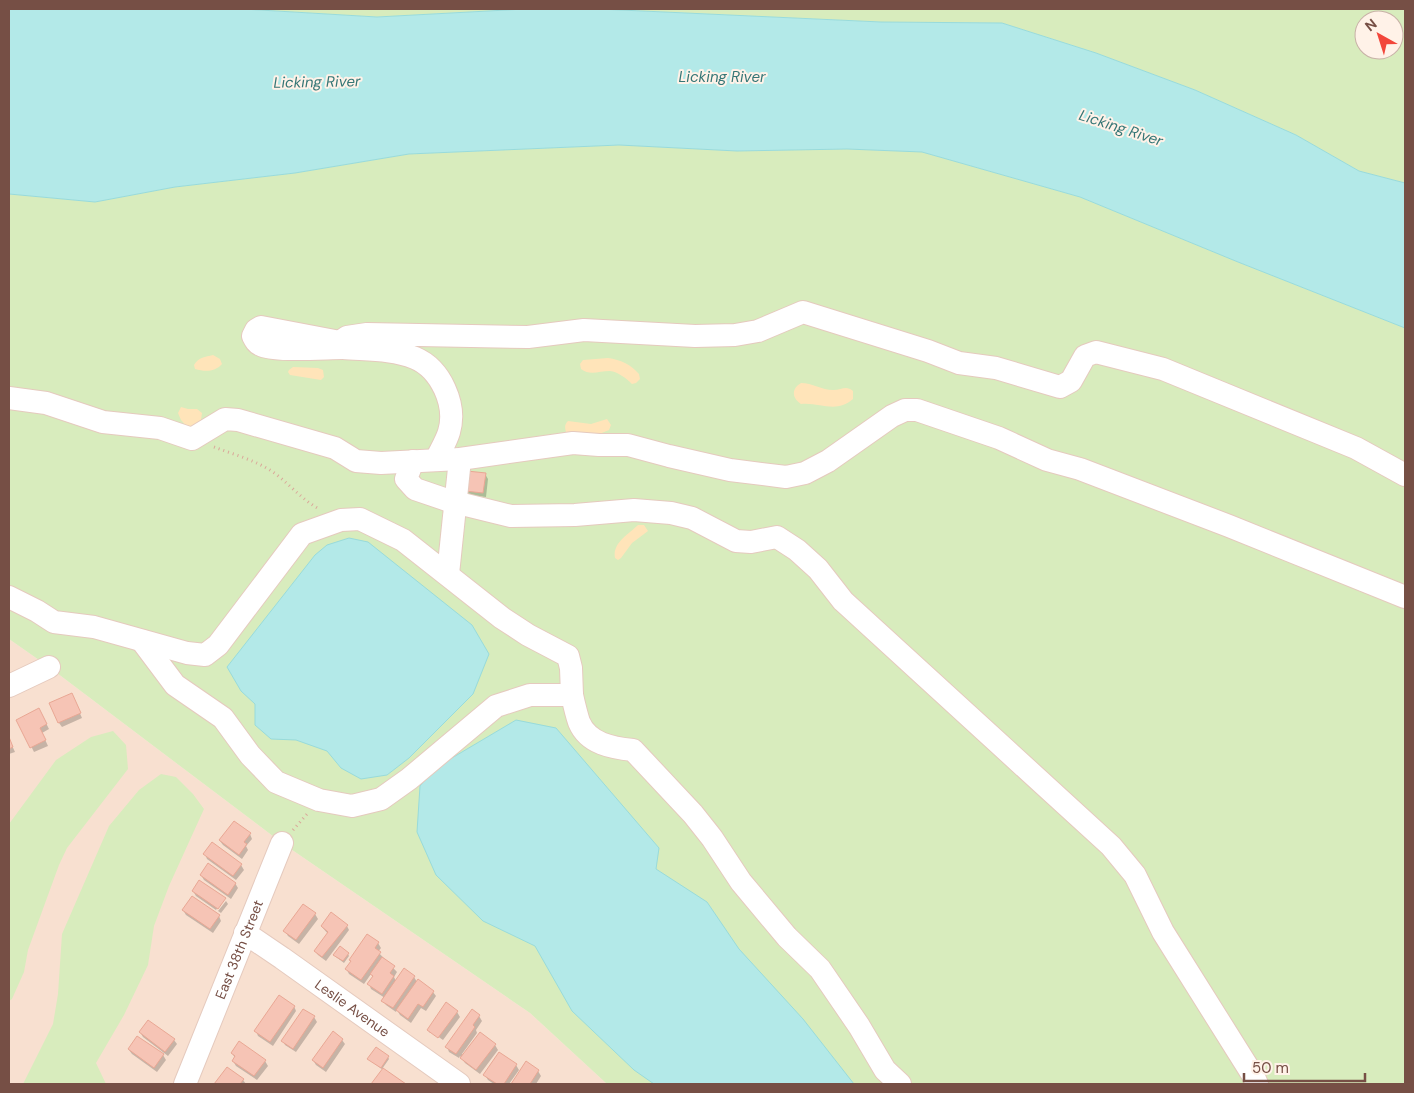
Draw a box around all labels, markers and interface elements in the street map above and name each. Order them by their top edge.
north arrow [1354,10,1404,60]
text: N [1361,15,1380,35]
water label: Licking River [678,67,766,87]
water label: Licking River [273,71,361,93]
water label: Licking River [1076,105,1166,151]
street label: East 38th Street [211,897,267,1002]
street label: Leslie Avenue [311,975,393,1041]
scale bar [1244,1050,1365,1082]
text: 50 m [1252,1058,1289,1078]

